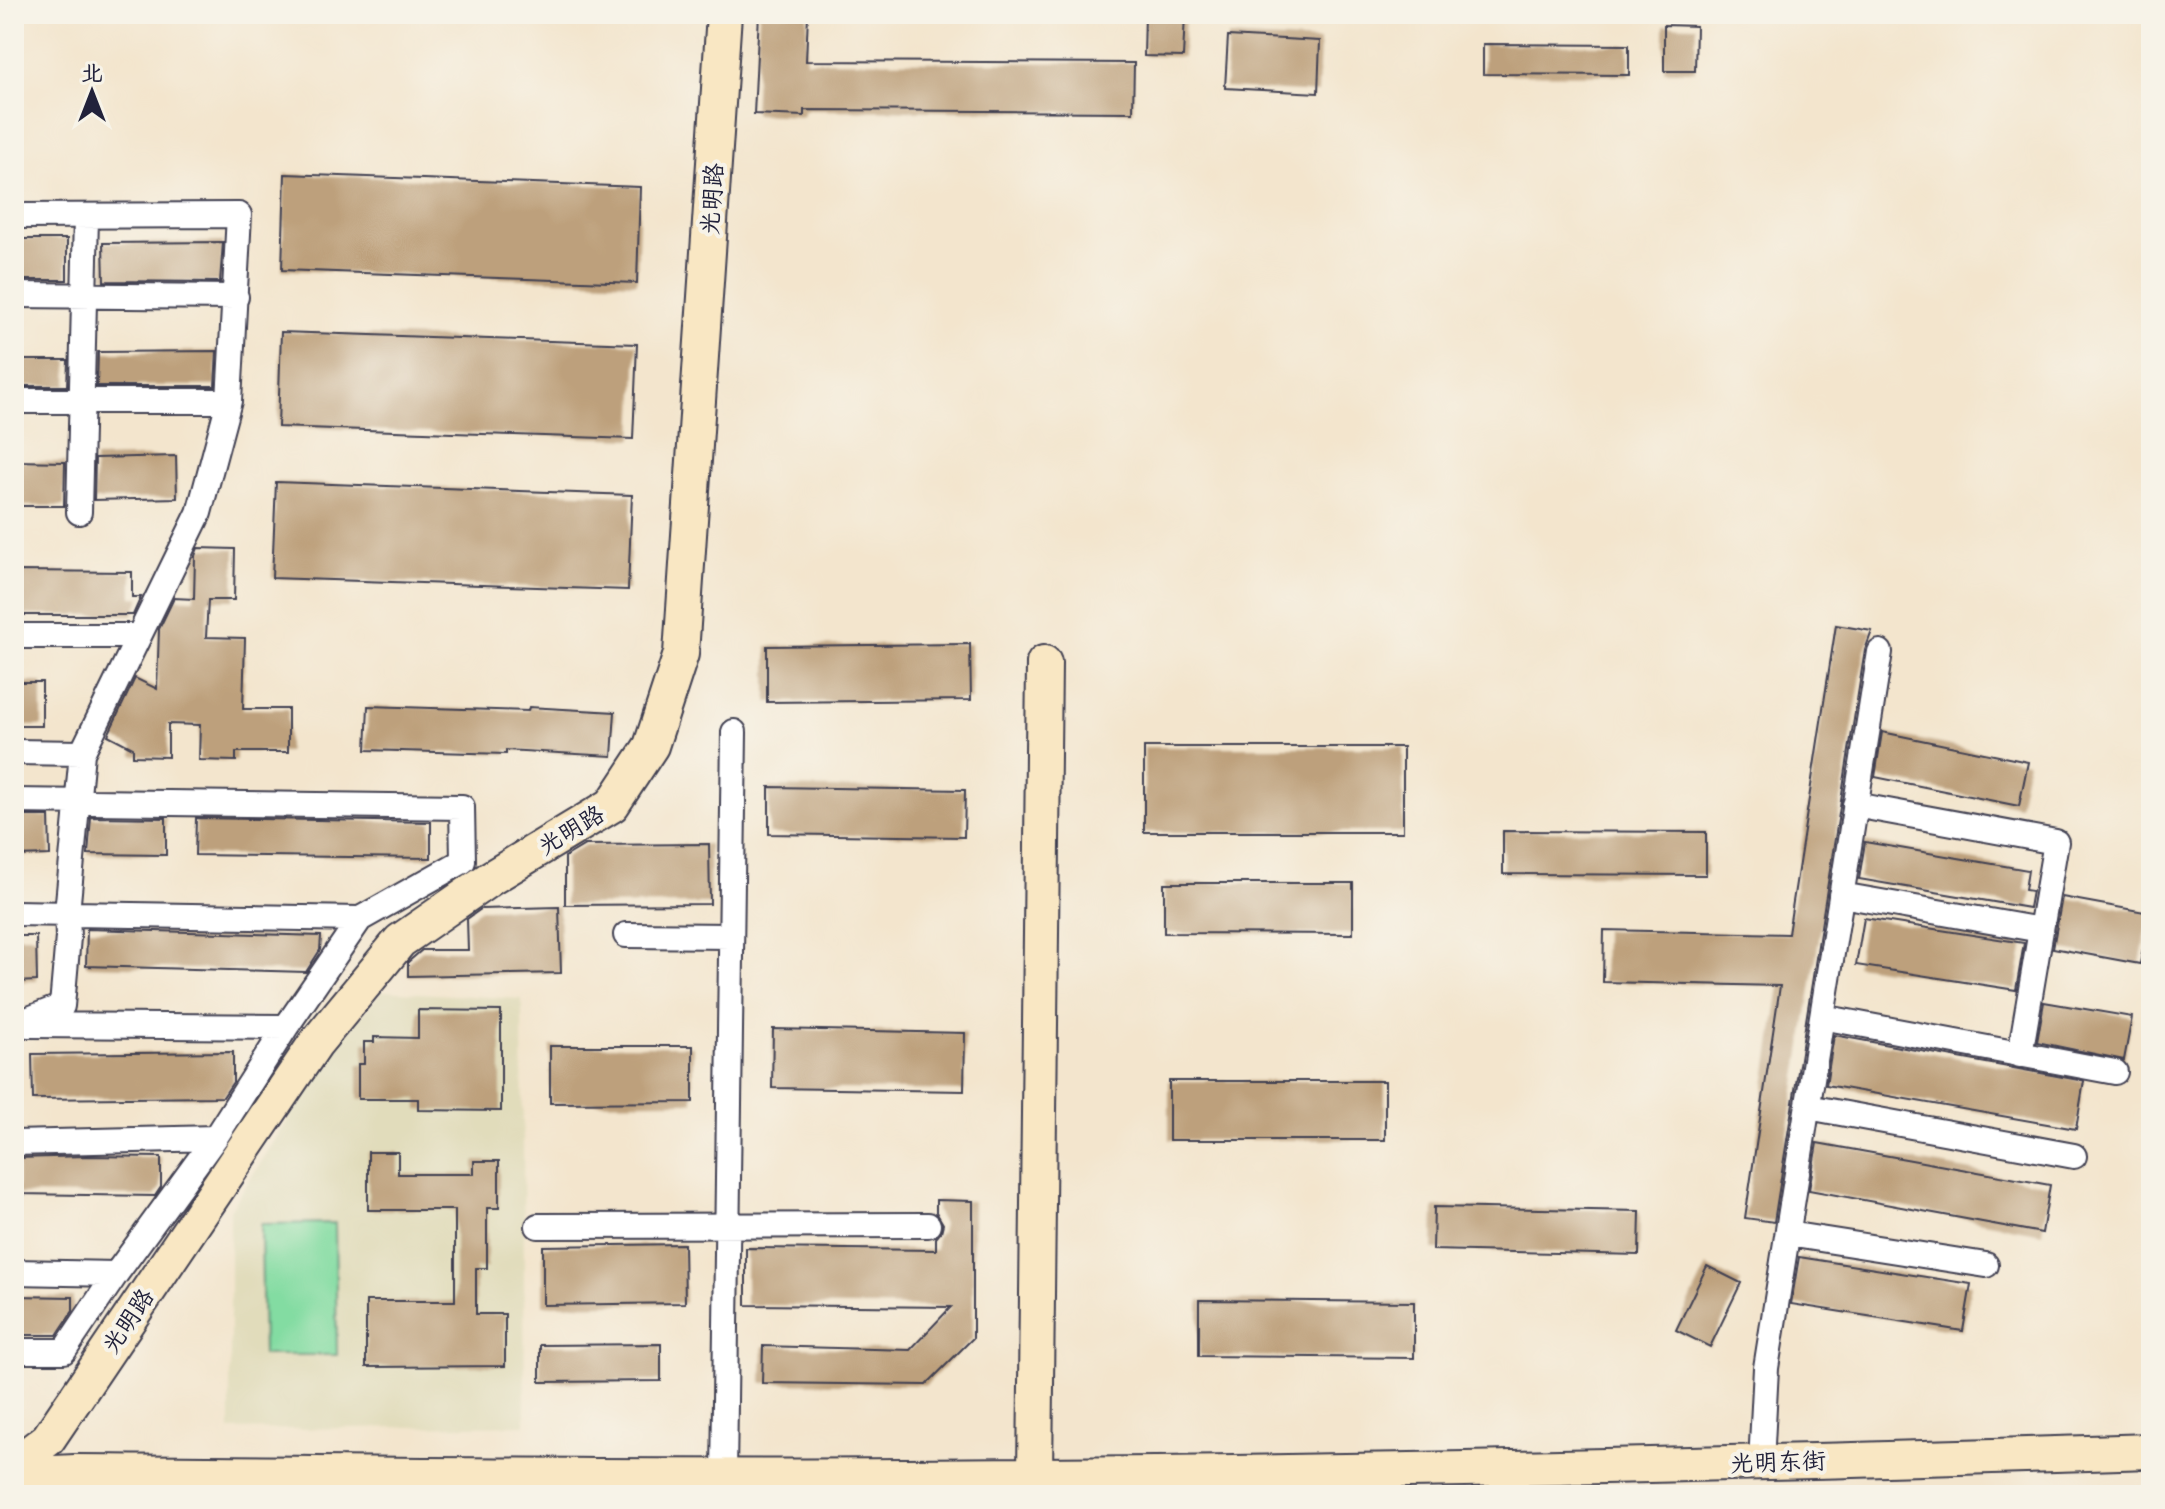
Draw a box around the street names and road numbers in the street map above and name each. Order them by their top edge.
street label: 光明路 [694,162,728,236]
street label: 光明路 [532,798,609,861]
street label: 光明路 [95,1282,160,1359]
street label: 光明东街 [1729,1444,1826,1478]

